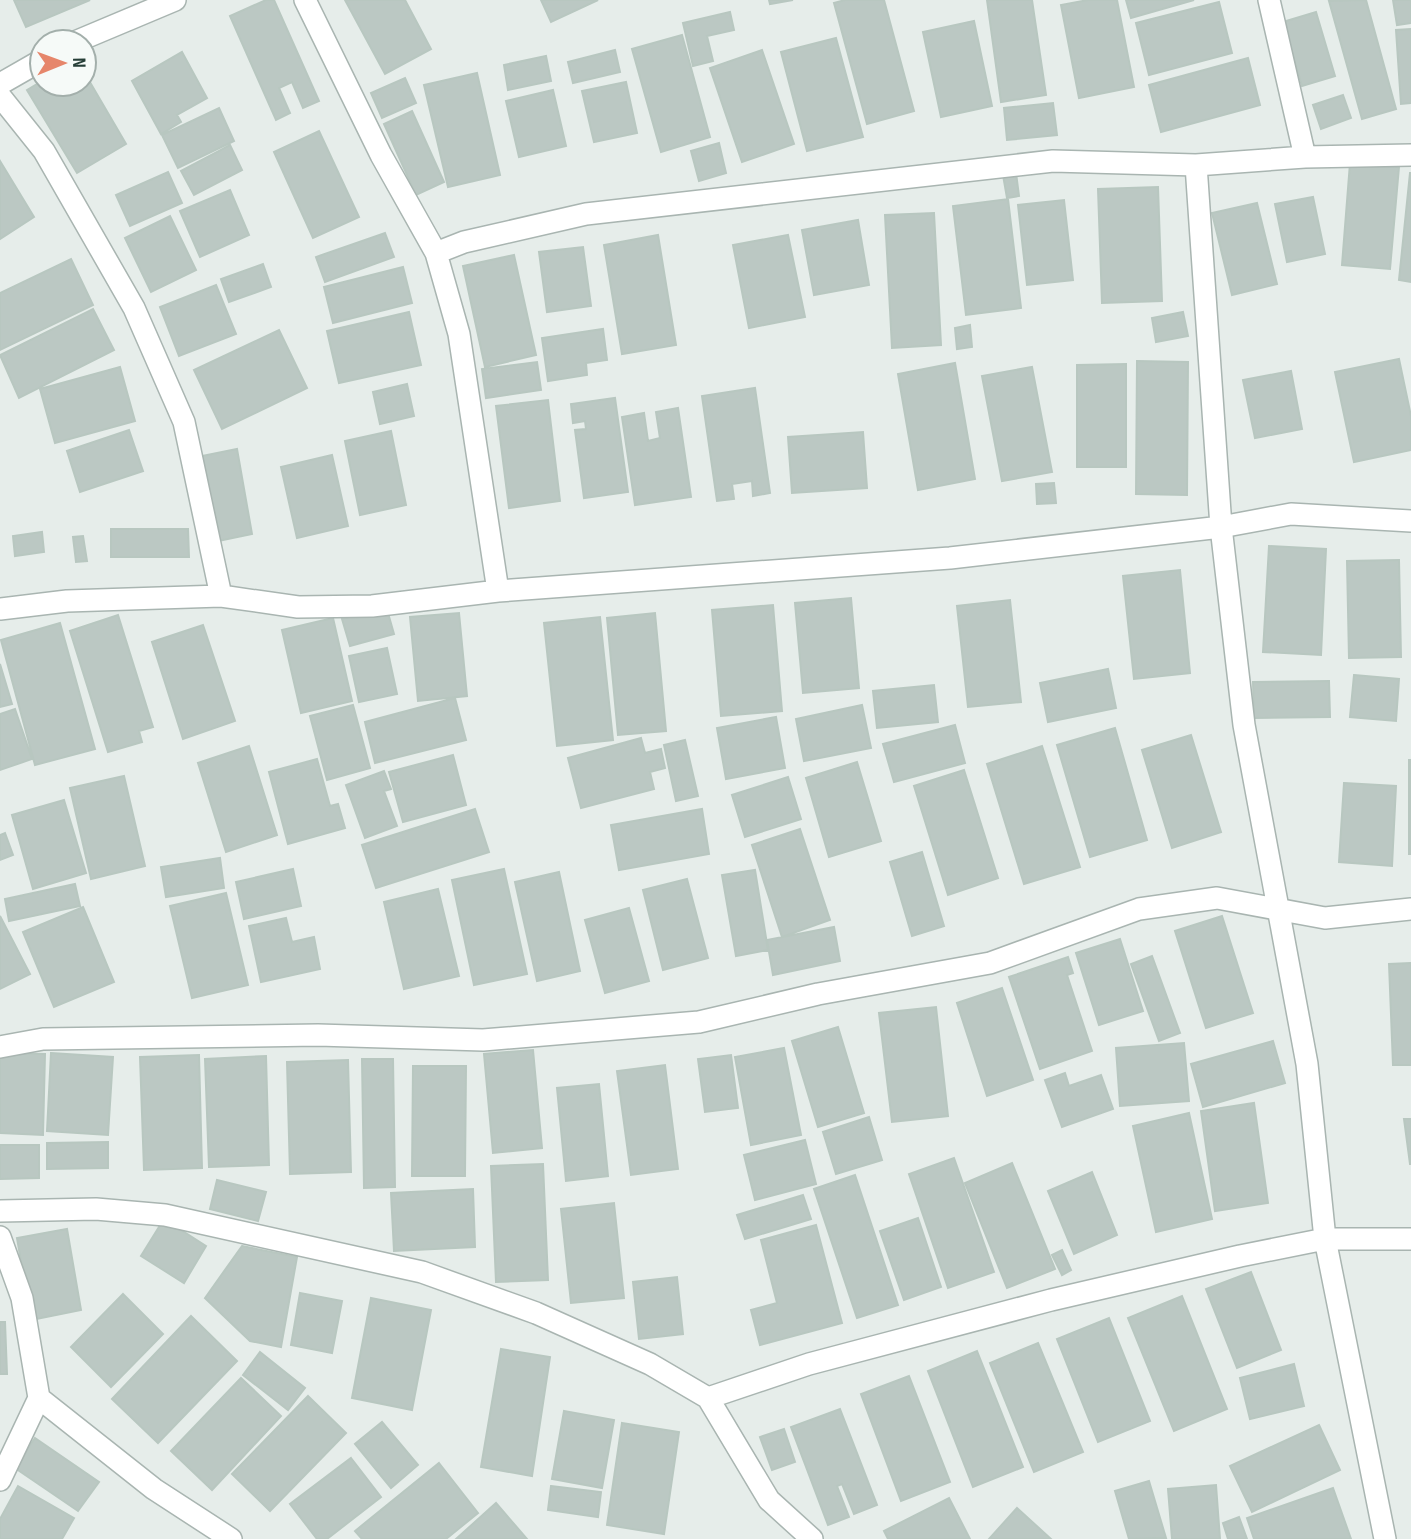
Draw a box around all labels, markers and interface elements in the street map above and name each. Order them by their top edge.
north arrow [28,28,98,98]
text: N [67,57,90,68]

